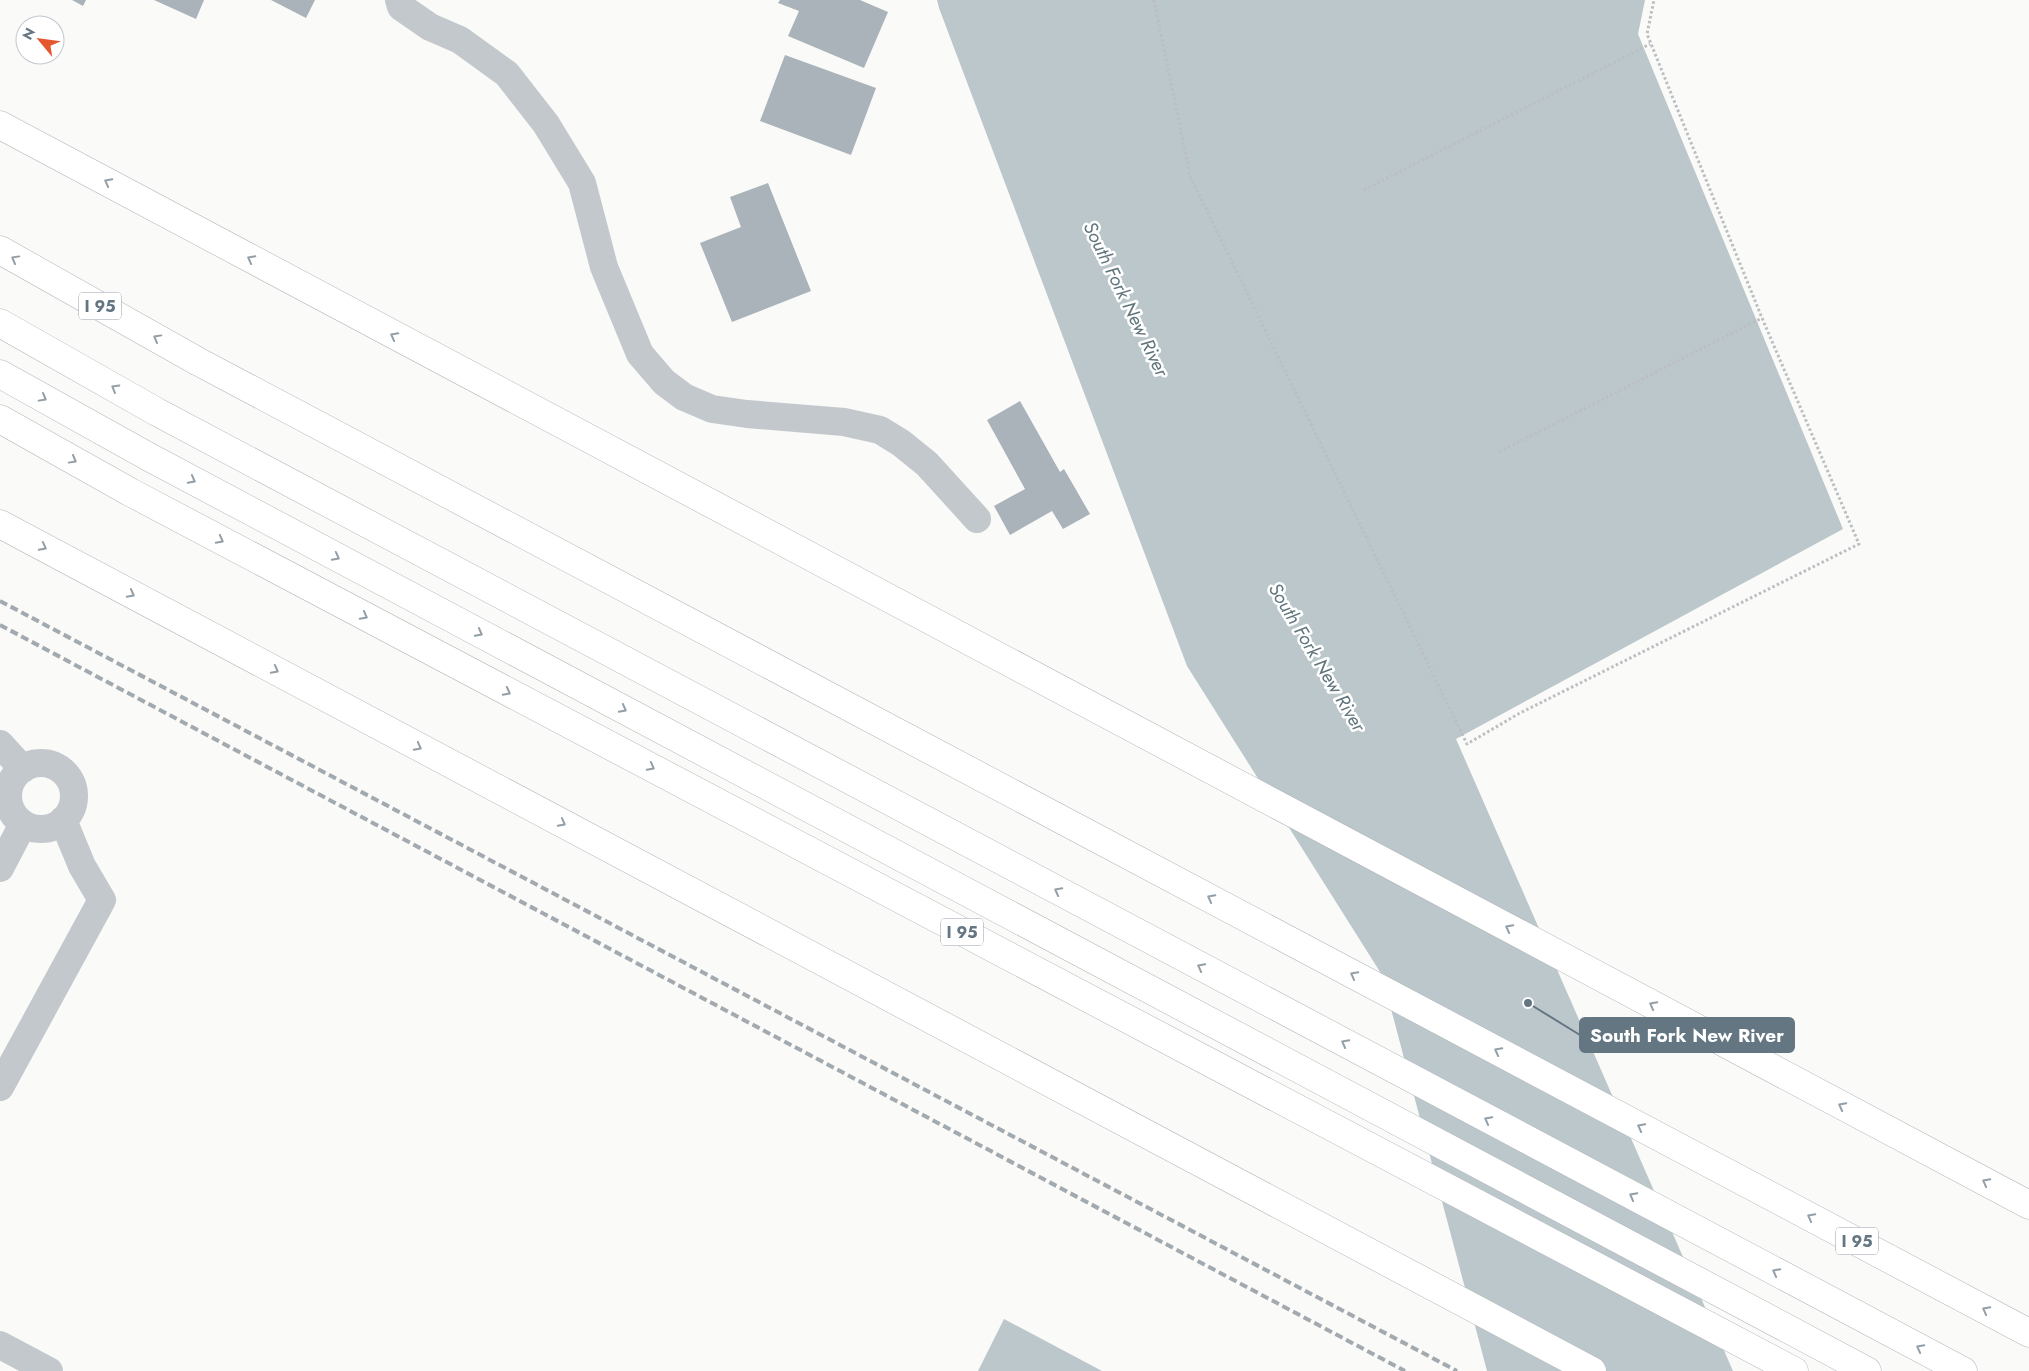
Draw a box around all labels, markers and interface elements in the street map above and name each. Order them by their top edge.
north arrow [15,15,65,65]
text: N [17,24,40,43]
one-way arrow [104,178,113,188]
water label: South Fork New River [1077,217,1176,382]
one-way arrow [11,255,20,265]
one-way arrow [247,255,256,265]
road number: I 95 [79,292,121,320]
one-way arrow [390,332,399,342]
one-way arrow [153,334,162,344]
one-way arrow [111,384,120,394]
one-way arrow [37,392,46,402]
one-way arrow [68,454,77,464]
one-way arrow [187,474,196,484]
one-way arrow [215,534,224,544]
one-way arrow [38,541,47,551]
one-way arrow [331,550,340,560]
water label: South Fork New River [1262,578,1373,738]
one-way arrow [126,588,135,598]
one-way arrow [358,610,367,620]
one-way arrow [474,627,483,637]
one-way arrow [269,664,278,674]
one-way arrow [502,685,511,695]
one-way arrow [617,703,626,713]
one-way arrow [413,740,422,750]
one-way arrow [646,761,655,771]
one-way arrow [556,817,565,827]
one-way arrow [1054,887,1063,897]
one-way arrow [1207,895,1216,905]
road number: I 95 [941,919,983,946]
one-way arrow [1505,925,1514,935]
one-way arrow [1198,963,1207,973]
one-way arrow [1351,971,1360,981]
one-way arrow [1649,1001,1658,1011]
callout: South Fork New River [1580,1018,1794,1052]
text: South Fork New River [1590,1022,1784,1049]
one-way arrow [1341,1040,1350,1050]
one-way arrow [1494,1047,1503,1057]
one-way arrow [1839,1102,1848,1112]
one-way arrow [1485,1116,1494,1126]
one-way arrow [1638,1123,1647,1133]
one-way arrow [1982,1178,1991,1188]
one-way arrow [1629,1192,1638,1202]
one-way arrow [1808,1213,1817,1223]
road number: I 95 [1836,1228,1878,1254]
one-way arrow [1772,1268,1781,1278]
one-way arrow [1982,1306,1991,1316]
one-way arrow [1916,1344,1925,1354]

